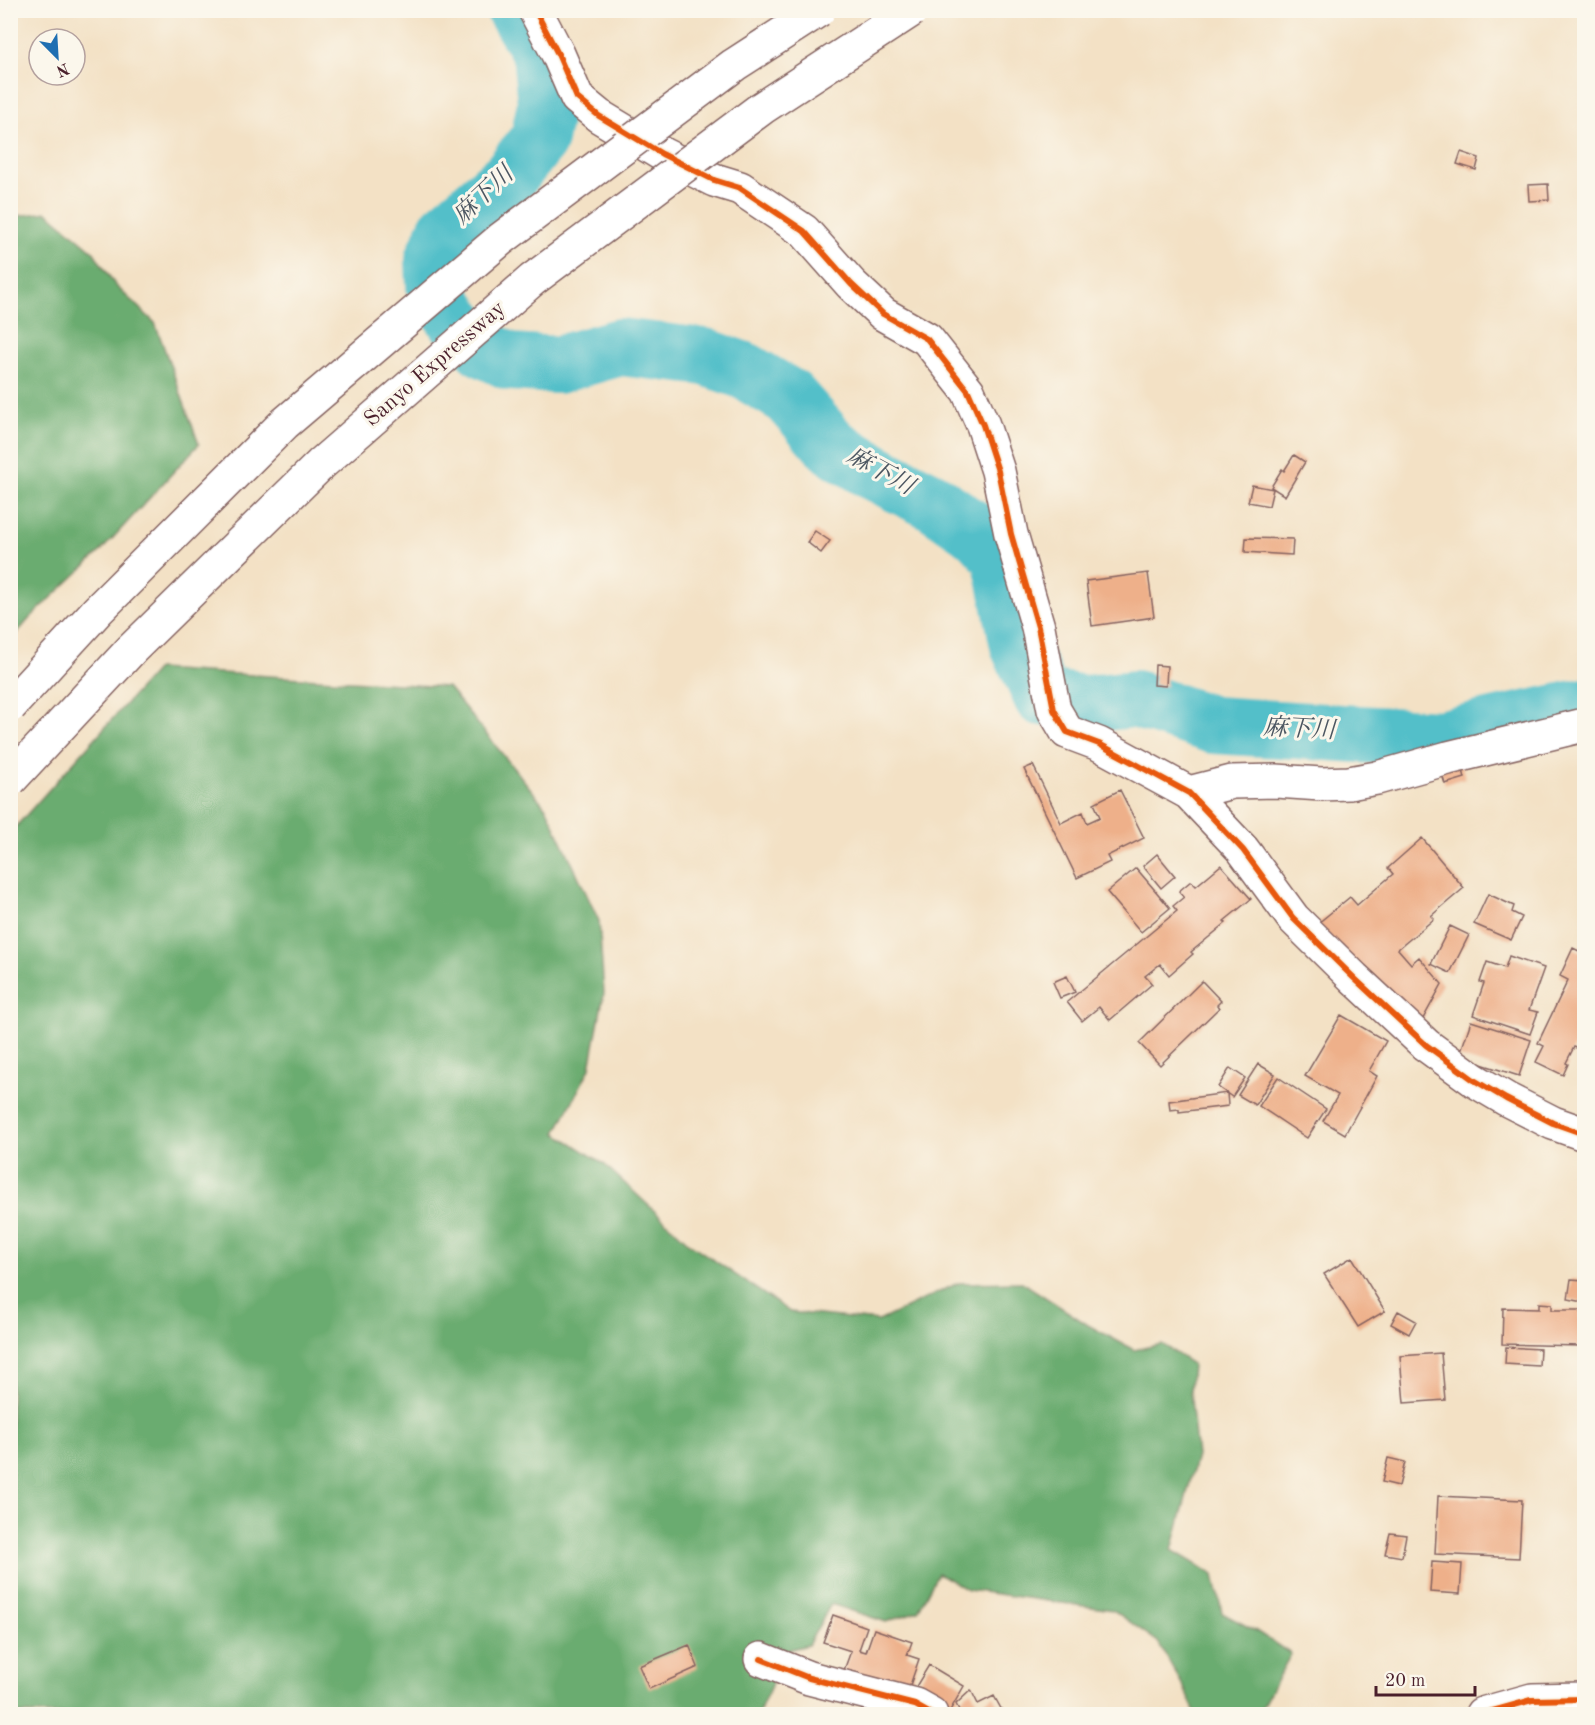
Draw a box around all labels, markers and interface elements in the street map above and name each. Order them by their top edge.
north arrow [27,27,87,87]
text: N [53,59,71,79]
water label: 麻下川 [447,158,521,229]
street label: Sanyo Expressway [360,297,510,431]
water label: 麻下川 [843,441,921,501]
water label: 麻下川 [1262,713,1339,744]
scale bar [1376,1659,1475,1697]
text: 20 m [1385,1672,1425,1690]

